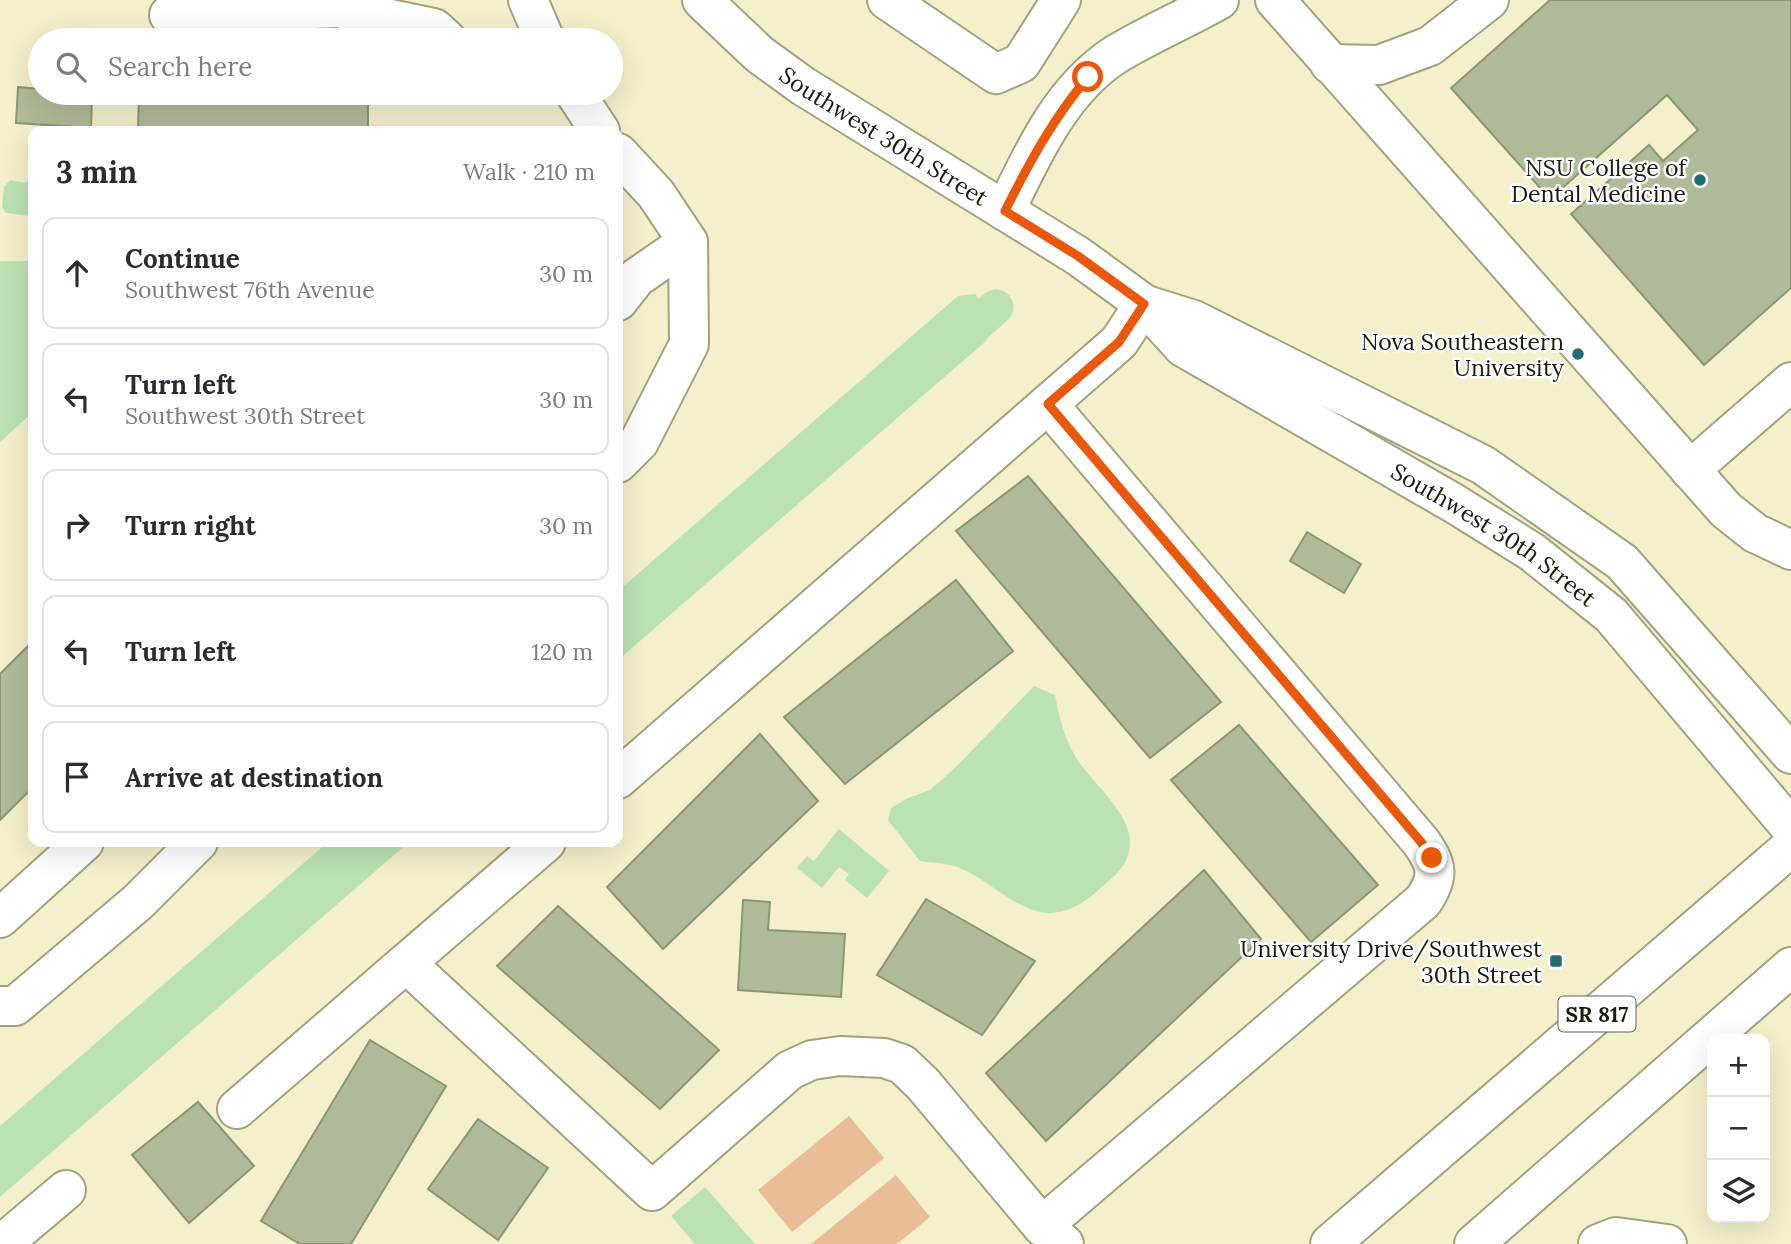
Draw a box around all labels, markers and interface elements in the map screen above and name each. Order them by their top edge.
search box [28,28,623,105]
icon: search [52,48,90,86]
text: Search here [108,50,252,83]
street label: Southwest 30th Street [774,60,994,212]
route start [1072,61,1103,92]
text: 3 min [56,153,137,191]
place label: NSU College of Dental Medicine [1511,153,1688,208]
text: Walk · 210 m [463,157,595,186]
marker: NSU College of Dental Medicine [1692,172,1708,188]
text: Continue [125,242,240,275]
icon: ahead [58,254,96,292]
text: 30 m [539,259,593,288]
text: Southwest 76th Avenue [125,275,375,304]
place label: Nova Southeastern University [1361,327,1565,382]
marker: Nova Southeastern University [1570,346,1586,362]
text: Turn left [125,368,236,401]
icon: left [58,380,96,418]
text: 30 m [539,385,593,414]
text: Southwest 30th Street [125,401,365,430]
street label: Southwest 30th Street [1386,456,1602,612]
icon: right [58,506,96,544]
text: Turn right [125,509,256,542]
text: 30 m [539,511,593,540]
icon: left [58,632,96,670]
text: Turn left [125,635,236,668]
text: 120 m [531,637,593,666]
icon: arrive [58,758,96,796]
text: Arrive at destination [125,761,383,794]
route end [1416,842,1447,873]
place label: University Drive/Southwest 30th Street [1240,934,1542,989]
marker: University Drive/Southwest 30th Street [1548,953,1564,969]
road number: SR 817 [1558,996,1636,1032]
map controls [1707,1034,1770,1223]
button: + [1707,1034,1770,1097]
button: − [1707,1097,1770,1160]
button: layers [1707,1160,1770,1223]

